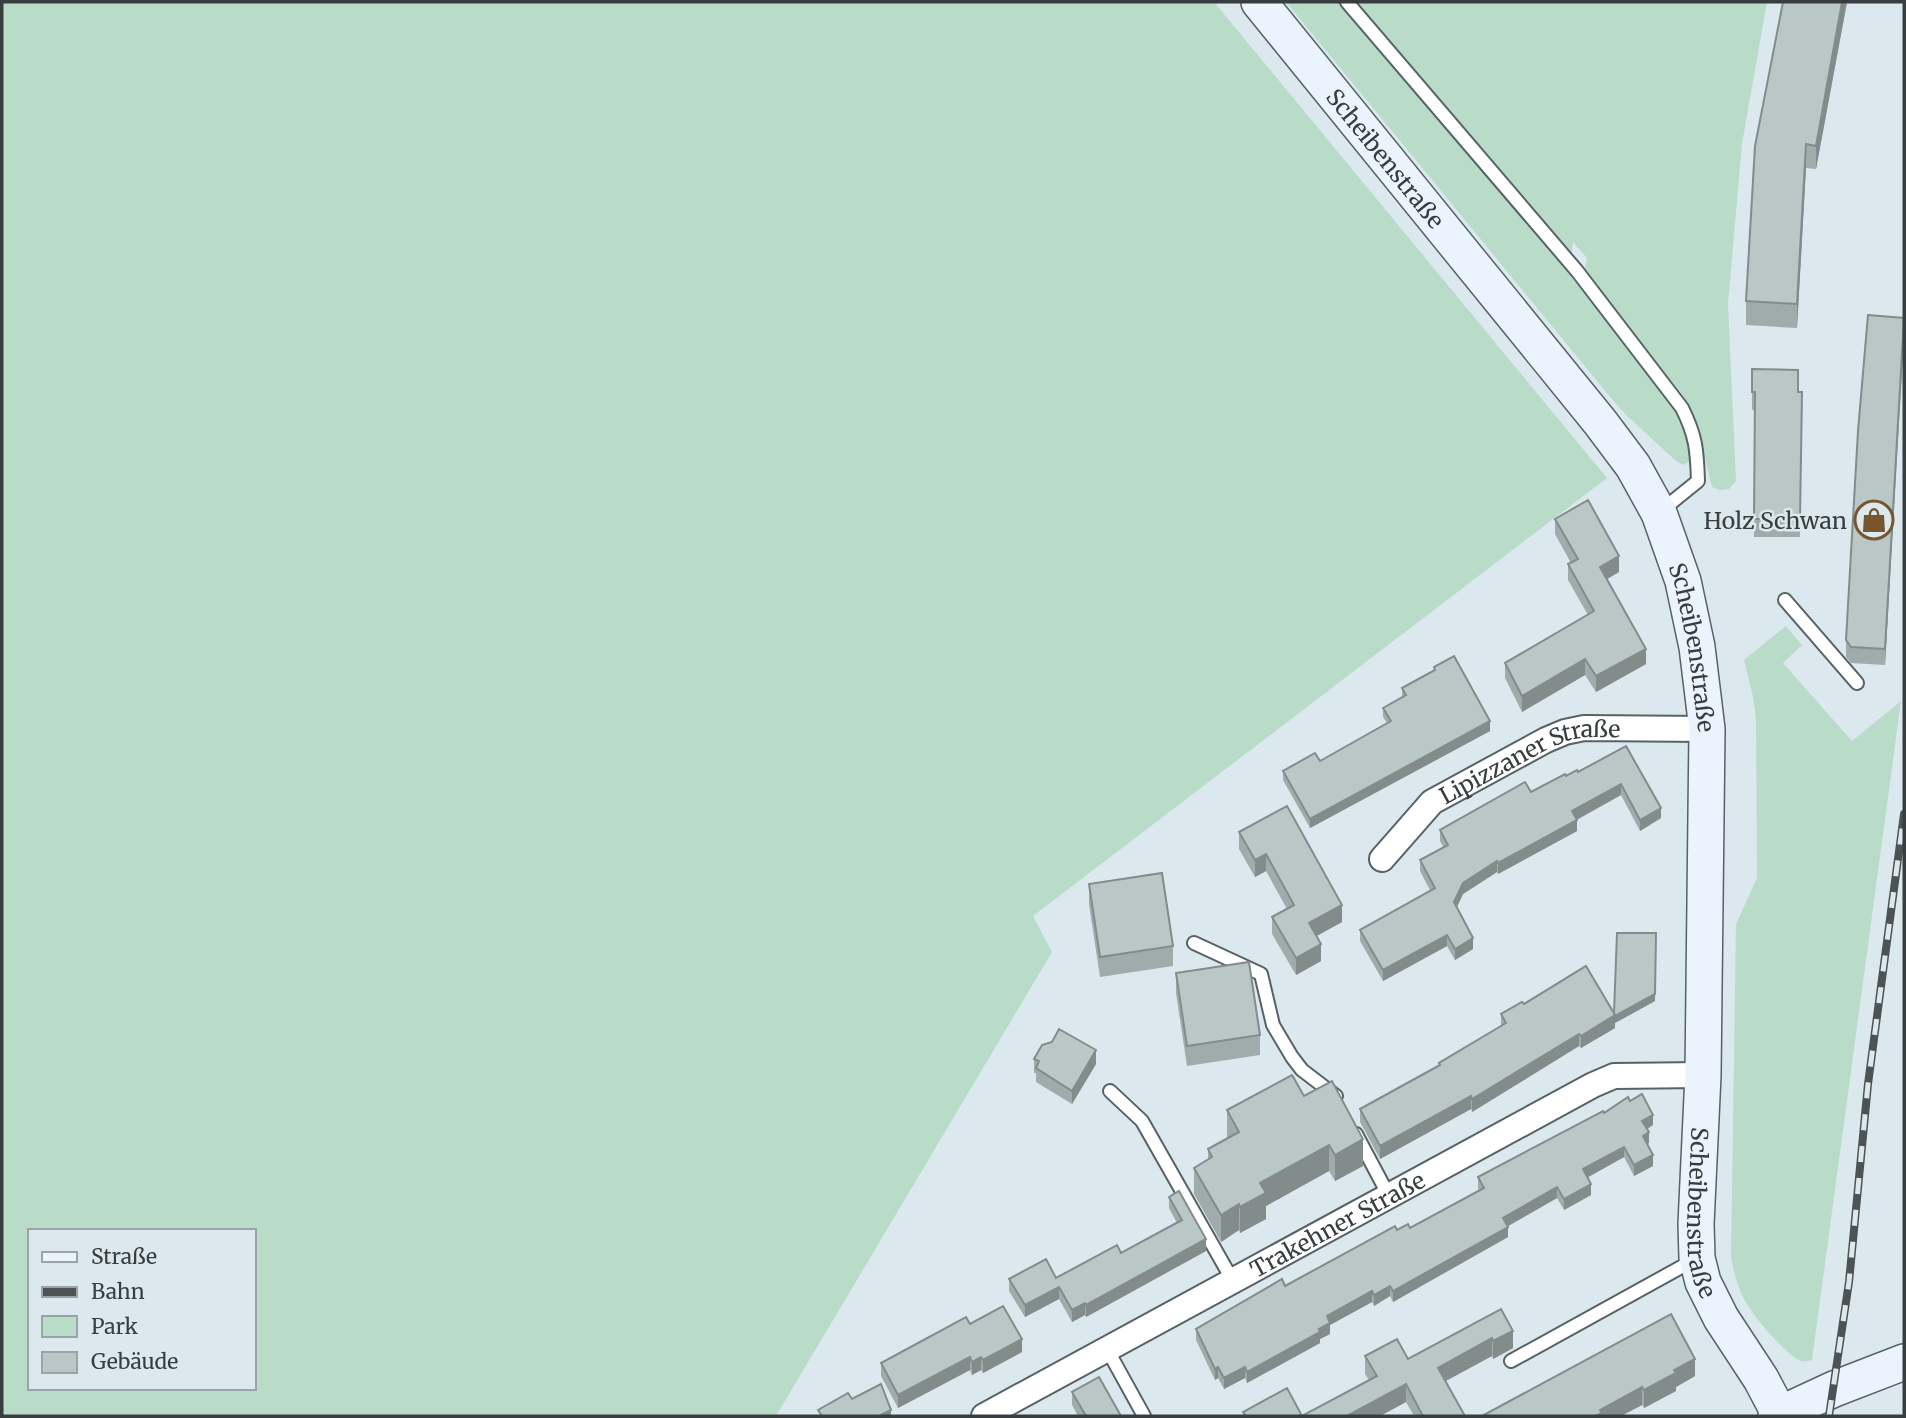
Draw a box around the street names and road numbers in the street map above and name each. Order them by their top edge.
street label: Scheibenstraße [1320,82,1451,234]
street label: Scheibenstraße [1663,559,1722,734]
street label: Lipizzaner Straße [1434,713,1621,810]
street label: Scheibenstraße [1681,1127,1723,1303]
street label: Trakehner Straße [1245,1165,1430,1283]

